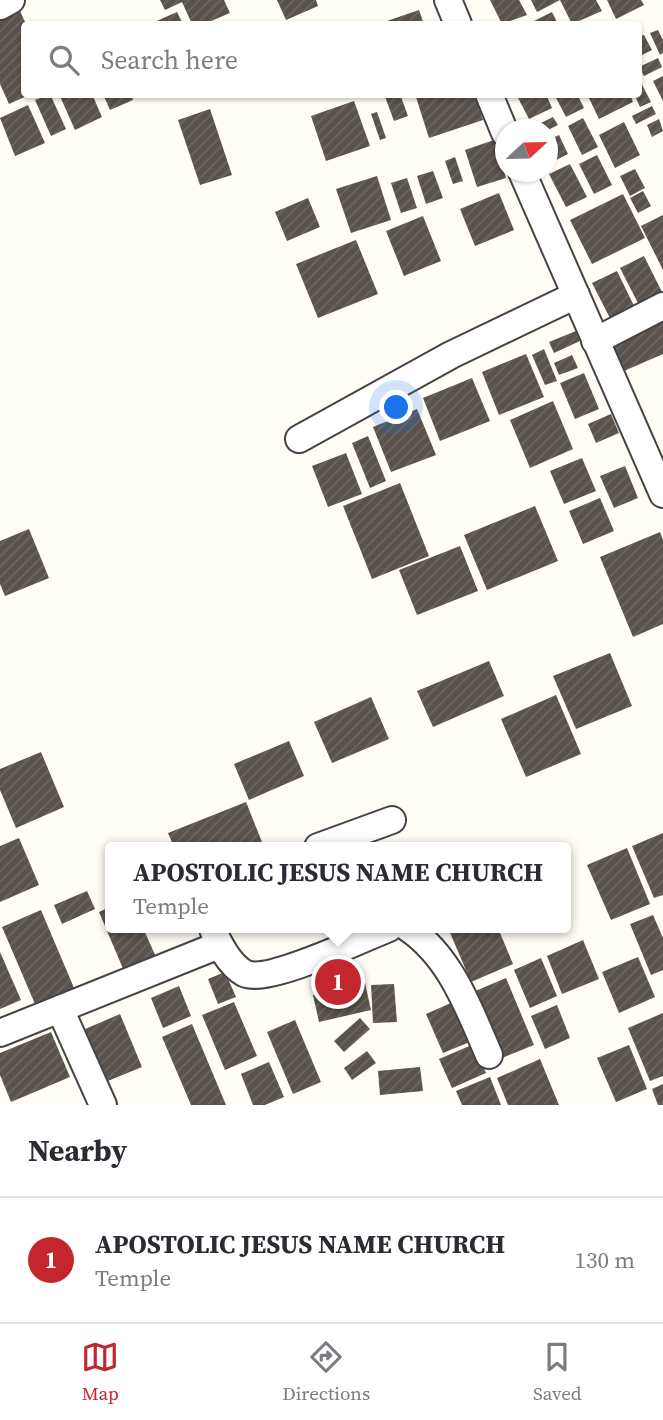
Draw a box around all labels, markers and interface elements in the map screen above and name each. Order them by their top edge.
search box [21,21,642,98]
icon: search [45,41,83,79]
text: Search here [101,42,238,78]
north arrow [495,119,558,182]
your location [379,390,413,424]
popup [105,842,571,933]
text: APOSTOLIC JESUS NAME CHURCH [133,854,543,890]
text: Temple [133,890,209,922]
pin: 1 [315,956,361,1008]
text: Nearby [28,1130,127,1171]
text: APOSTOLIC JESUS NAME CHURCH [95,1226,505,1262]
text: 1 [45,1244,57,1276]
text: 130 m [574,1244,635,1276]
text: Temple [95,1262,171,1294]
tab: Map [81,1338,119,1406]
tab: Directions [282,1338,370,1406]
tab: Saved [533,1338,582,1406]

